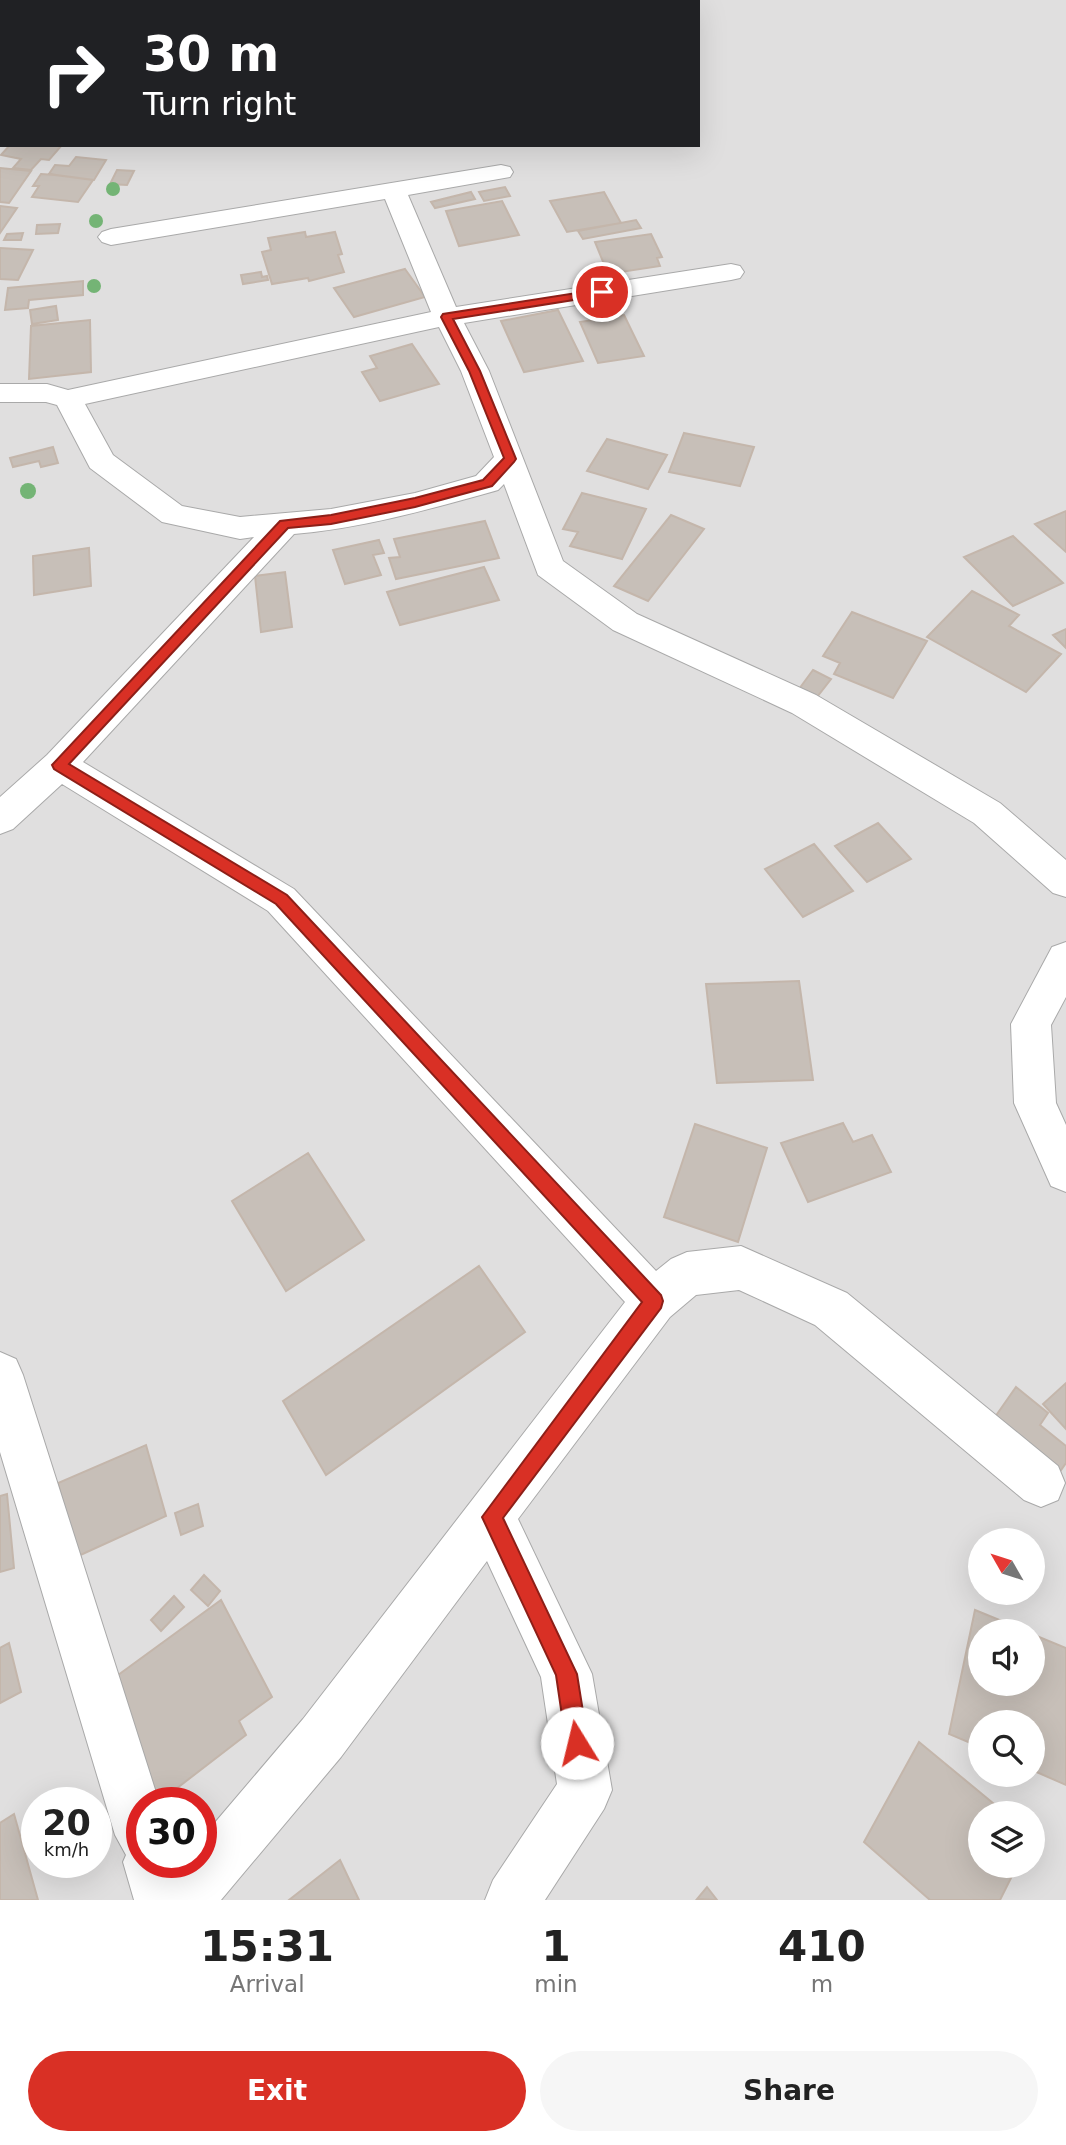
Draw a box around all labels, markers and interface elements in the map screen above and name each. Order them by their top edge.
text: 30 m [143,26,279,83]
icon: right [28,28,119,119]
text: Turn right [143,85,296,123]
pin [572,262,632,322]
icon: arrive [583,273,621,311]
north arrow [968,1528,1045,1605]
map controls [968,1528,1045,1878]
button: sound [968,1619,1045,1696]
position arrow [540,1706,614,1780]
button: search [968,1710,1045,1787]
speed limit sign: 30 [126,1787,217,1878]
button: layers [968,1801,1045,1878]
text: 20 [42,1803,91,1843]
text: km/h [44,1839,89,1860]
text: 15:31 [200,1922,334,1971]
text: 1 [541,1922,571,1971]
text: 410 [778,1922,866,1971]
text: Arrival [230,1971,305,1997]
text: min [534,1971,578,1997]
text: m [811,1971,833,1997]
button: Exit [28,2051,526,2131]
button: Share [540,2051,1038,2131]

